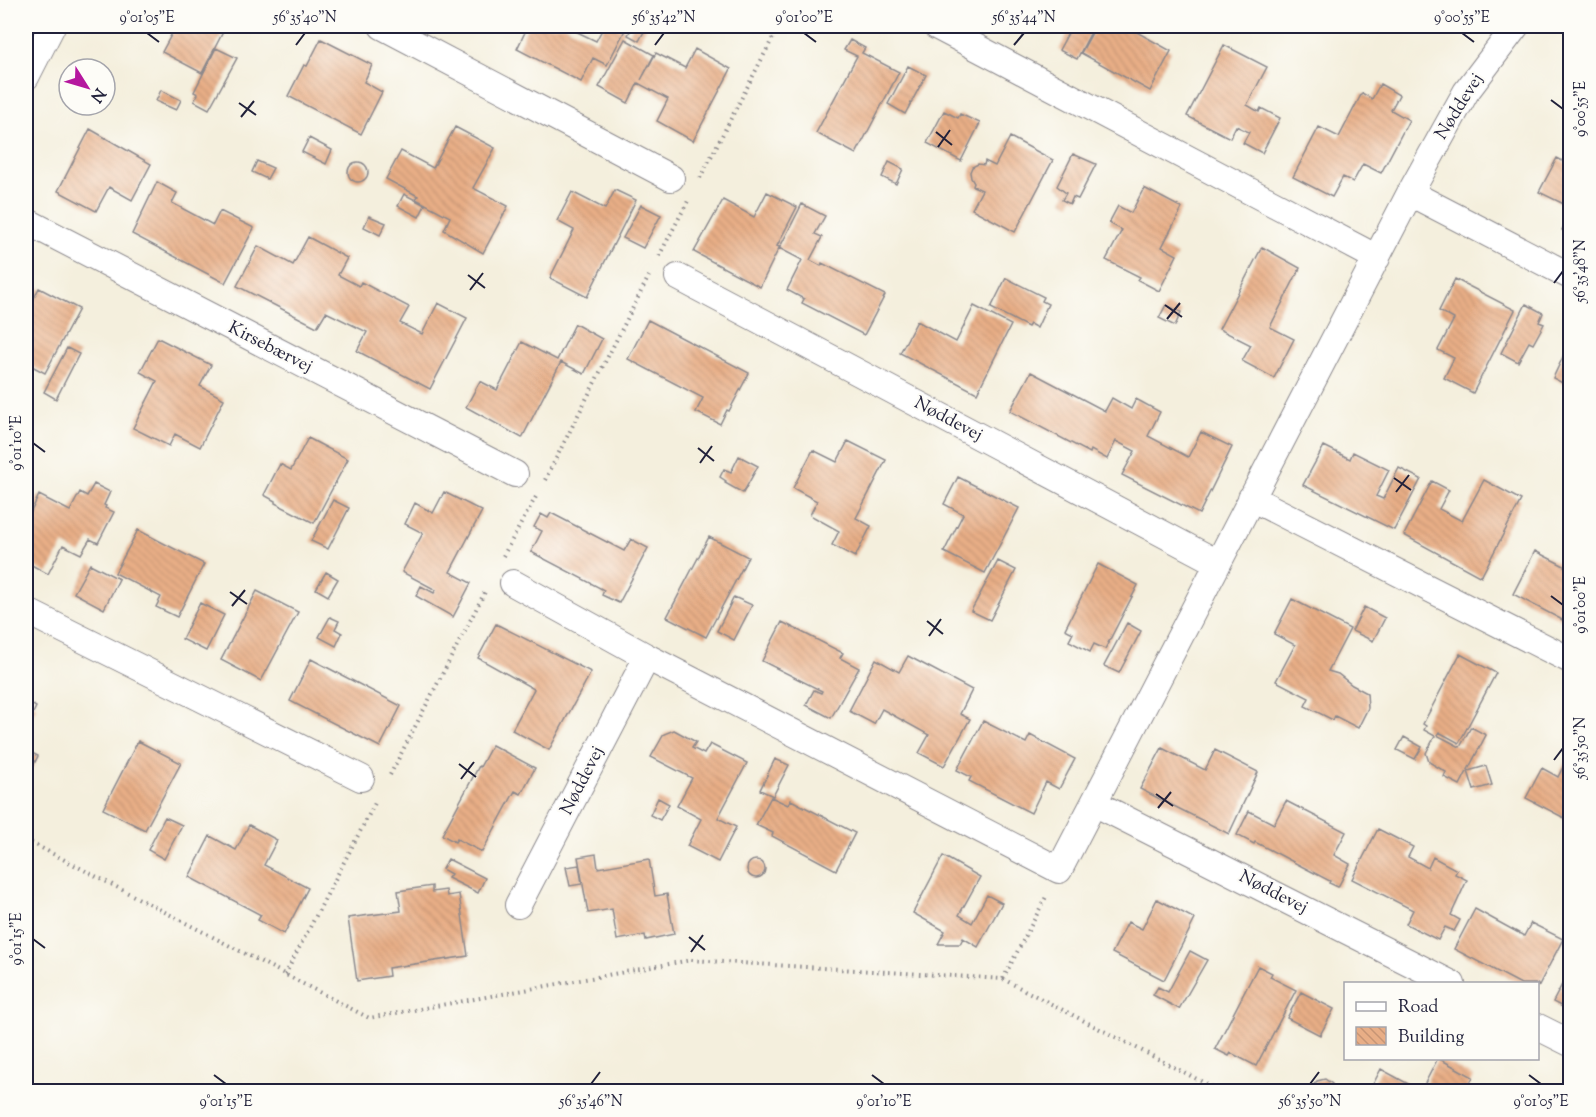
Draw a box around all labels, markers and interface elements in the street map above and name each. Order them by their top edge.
text: 9°01'05"E [119,8,175,29]
text: 56°35'40"N [272,8,337,29]
text: 56°35'42"N [632,8,695,29]
text: 9°01'00"E [775,8,833,29]
text: 56°35'44"N [991,8,1056,29]
text: 9°00'55"E [1434,8,1490,29]
north arrow [57,57,117,117]
street label: Nøddevej [1429,69,1491,145]
text: 9°00'55"E [1571,81,1592,137]
text: N [84,82,110,107]
text: 56°35'48"N [1571,239,1592,304]
street label: Kirsebærvej [223,316,317,380]
street label: Nøddevej [909,391,987,449]
text: 9°01'10"E [7,415,28,471]
text: 9°01'00"E [1571,576,1592,634]
text: 56°35'50"N [1571,717,1592,780]
street label: Nøddevej [555,742,611,820]
street label: Nøddevej [1234,865,1312,921]
text: 9°01'15"E [7,912,28,966]
legend [1344,982,1539,1060]
text: Road [1398,995,1438,1021]
text: Building [1398,1025,1464,1051]
text: 9°01'15"E [199,1092,253,1113]
text: 56°35'46"N [558,1092,623,1113]
text: 9°01'10"E [856,1092,912,1113]
text: 56°35'50"N [1278,1092,1341,1113]
text: 9°01'05"E [1513,1092,1569,1113]

